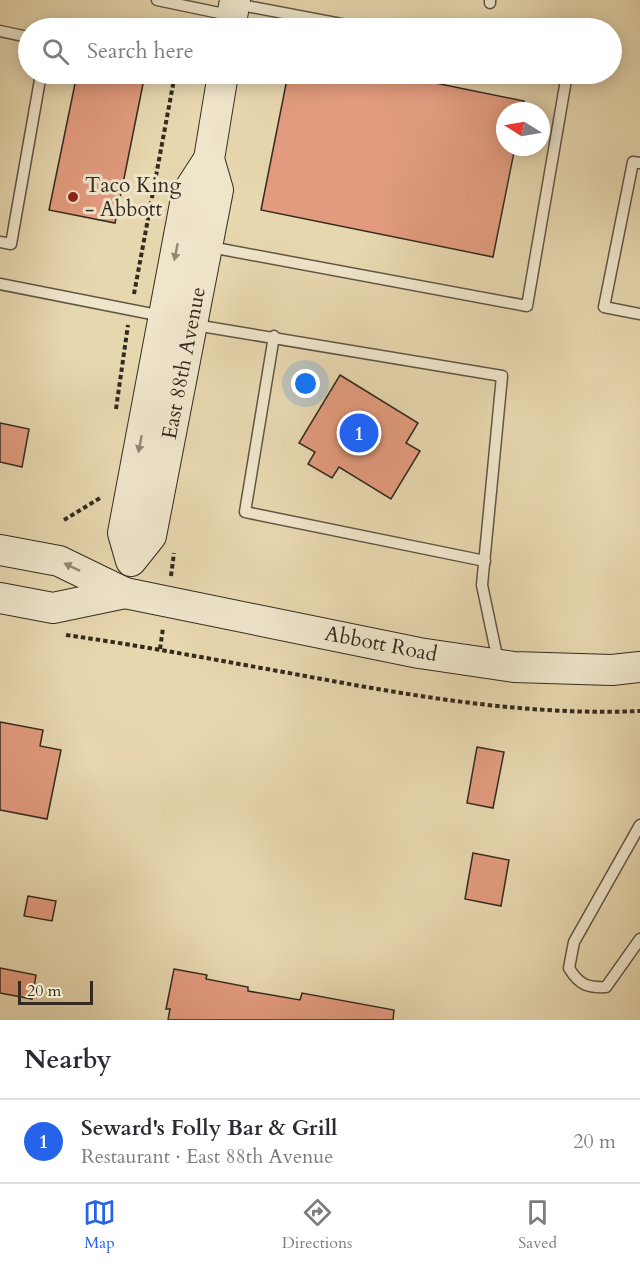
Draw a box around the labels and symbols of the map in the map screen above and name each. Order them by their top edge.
north arrow [496,102,550,156]
place label: Taco King - Abbott [85,171,182,224]
marker: Taco King - Abbott [66,190,80,204]
one-way arrow [171,243,180,262]
street label: East 88th Avenue [155,284,213,442]
your location [291,369,320,398]
pin: 1 [340,410,378,456]
one-way arrow [135,435,144,454]
one-way arrow [64,563,81,572]
street label: Abbott Road [322,619,440,669]
scale bar [18,978,93,1006]

